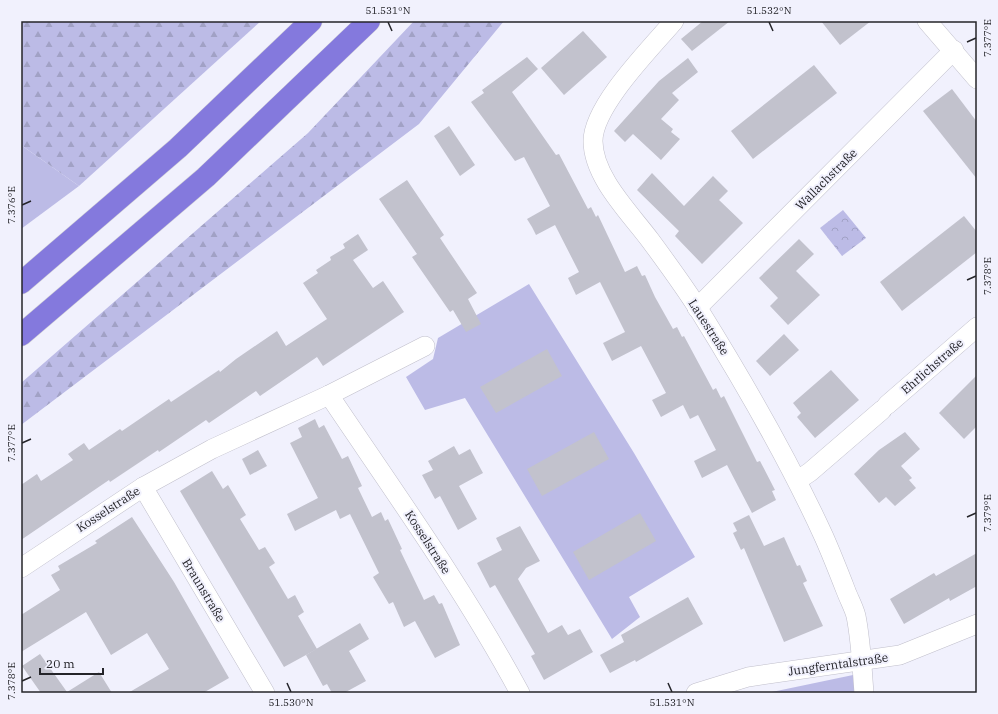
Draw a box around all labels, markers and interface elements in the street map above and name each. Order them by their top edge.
text: 51.531°N [365,4,411,17]
text: 51.532°N [746,4,792,17]
text: 7.377°E [981,19,994,57]
street label: Wallachstraße [792,145,860,213]
text: 7.376°E [5,186,18,224]
text: 7.378°E [981,257,994,295]
street label: Lauestraße [685,296,733,358]
street label: Ehrlichstraße [898,335,966,397]
text: 7.377°E [5,424,18,462]
street label: Kosselstraße [73,483,143,535]
text: 7.379°E [981,494,994,532]
street label: Kosselstraße [402,507,454,577]
street label: Braunstraße [179,556,229,624]
scale bar [40,650,103,676]
street label: Jungferntalstraße [787,650,889,678]
text: 20 m [46,656,75,671]
text: 7.378°E [5,662,18,700]
text: 51.530°N [268,696,314,709]
text: 51.531°N [649,696,695,709]

